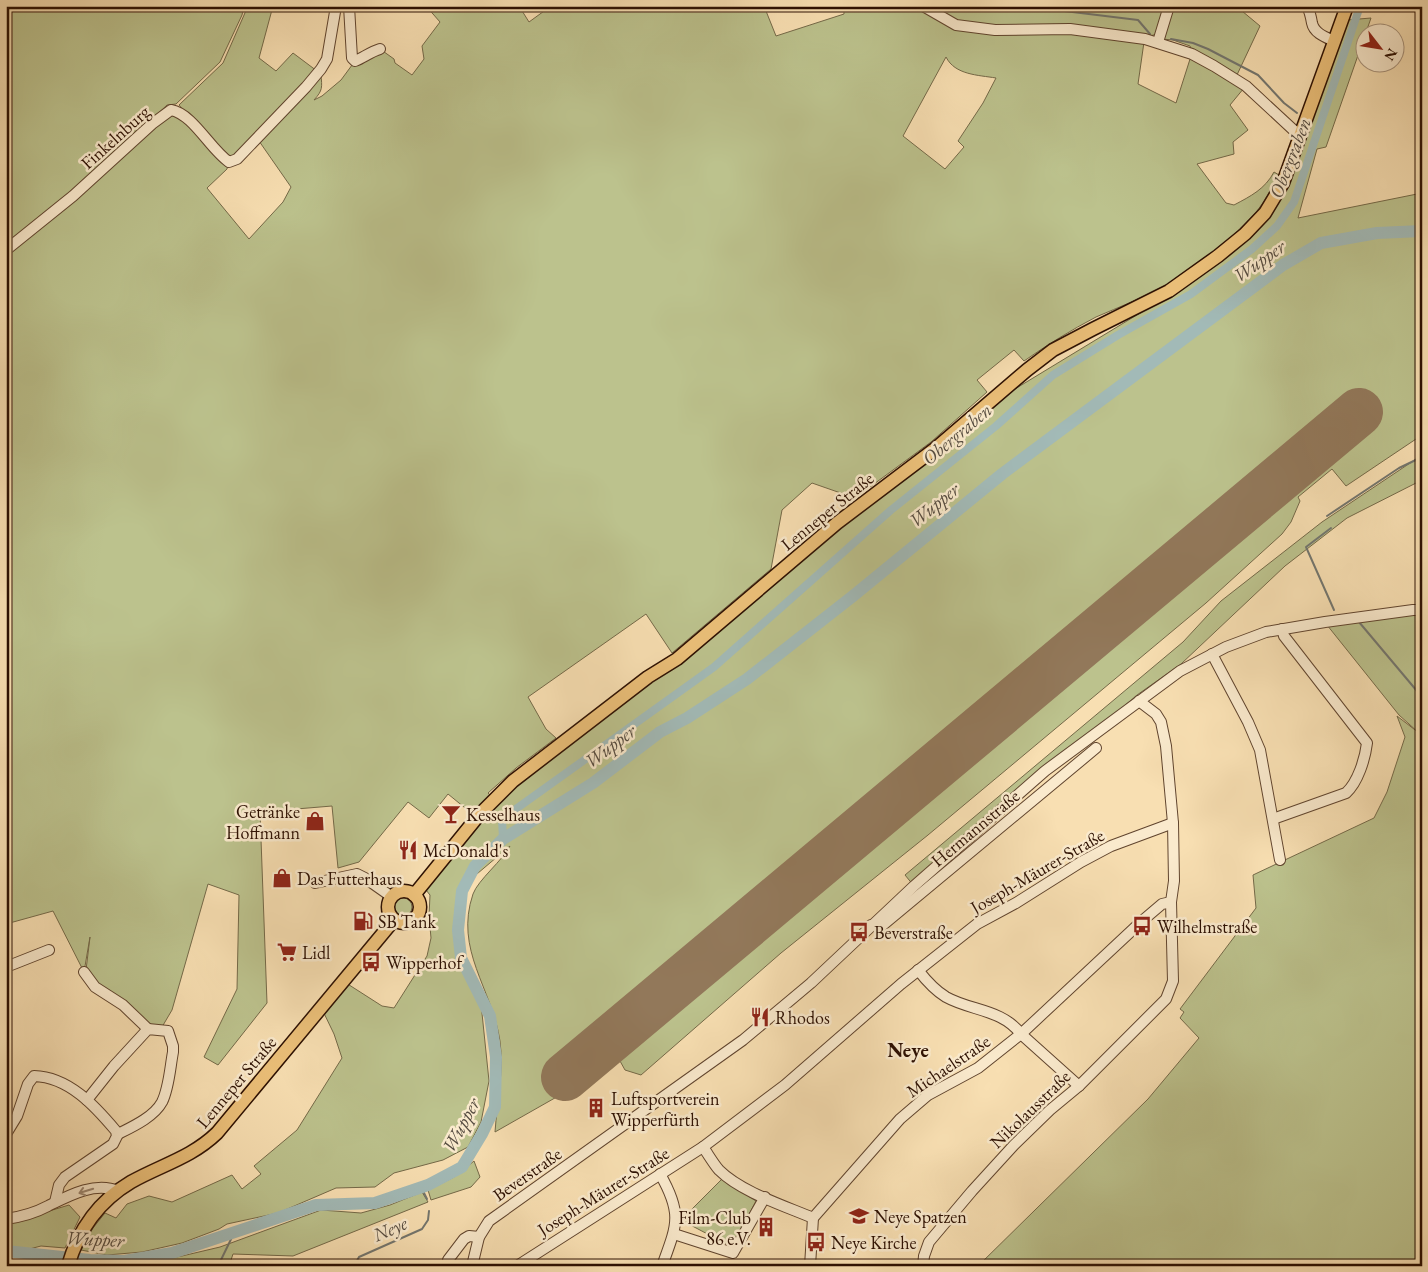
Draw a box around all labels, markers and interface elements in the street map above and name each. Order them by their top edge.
north arrow [1356,22,1406,72]
text: N [1380,45,1402,65]
street label: Finkelnburg [76,100,154,174]
water label: Obergraben [1263,114,1317,202]
water label: Wupper [1228,234,1291,288]
water label: Obergraben [917,398,997,470]
street label: Lenneper Straße [776,467,878,555]
water label: Wupper [904,476,965,533]
water label: Wupper [579,718,641,774]
street label: Hermannstraße [926,784,1024,872]
place label: Getränke Hoffmann [226,800,300,844]
bar icon: Kesselhaus [440,803,462,825]
place label: Kesselhaus [466,803,540,826]
shop icon: Getränke Hoffmann [304,810,326,832]
street label: Joseph-Mäurer-Straße [964,823,1108,920]
restaurant icon: McDonald's [397,839,419,861]
place label: McDonald's [423,839,508,862]
shop icon: Das Futterhaus [271,867,293,889]
place label: Das Futterhaus [297,867,402,890]
fuel station icon: SB Tank [352,910,374,932]
place label: SB Tank [378,910,436,933]
bus stop icon: Wilhelmstraße [1131,915,1153,937]
place label: Wilhelmstraße [1157,915,1257,938]
bus stop icon: Beverstraße [848,921,870,943]
place label: Beverstraße [874,921,953,944]
supermarket icon: Lidl [276,941,298,963]
place label: Lidl [302,941,330,964]
bus stop icon: Wipperhof [360,951,382,973]
place label: Wipperhof [386,951,464,974]
restaurant icon: Rhodos [749,1006,771,1028]
place label: Rhodos [775,1006,830,1029]
street label: Michaelstraße [902,1029,994,1103]
street label: Lenneper Straße [191,1031,281,1133]
district label: Neye [887,1037,929,1063]
street label: Nikolausstraße [985,1065,1075,1153]
place label: Luftsportverein Wipperfürth [611,1087,720,1131]
water label: Wupper [436,1093,486,1157]
building icon: Luftsportverein Wipperfürth [585,1097,607,1119]
street label: Joseph-Mäurer-Straße [531,1141,673,1242]
street label: Beverstraße [488,1142,566,1206]
one-way arrow [78,1186,94,1196]
school or university icon: Neye Spatzen [848,1205,870,1227]
place label: Neye Spatzen [874,1205,967,1228]
place label: Film-Club 86 e.V. [678,1206,751,1250]
water label: Neye [368,1210,412,1248]
building icon: Film-Club 86 e.V. [755,1216,777,1238]
water label: Wupper [65,1225,126,1253]
bus stop icon: Neye Kirche [805,1231,827,1253]
place label: Neye Kirche [831,1231,917,1254]

